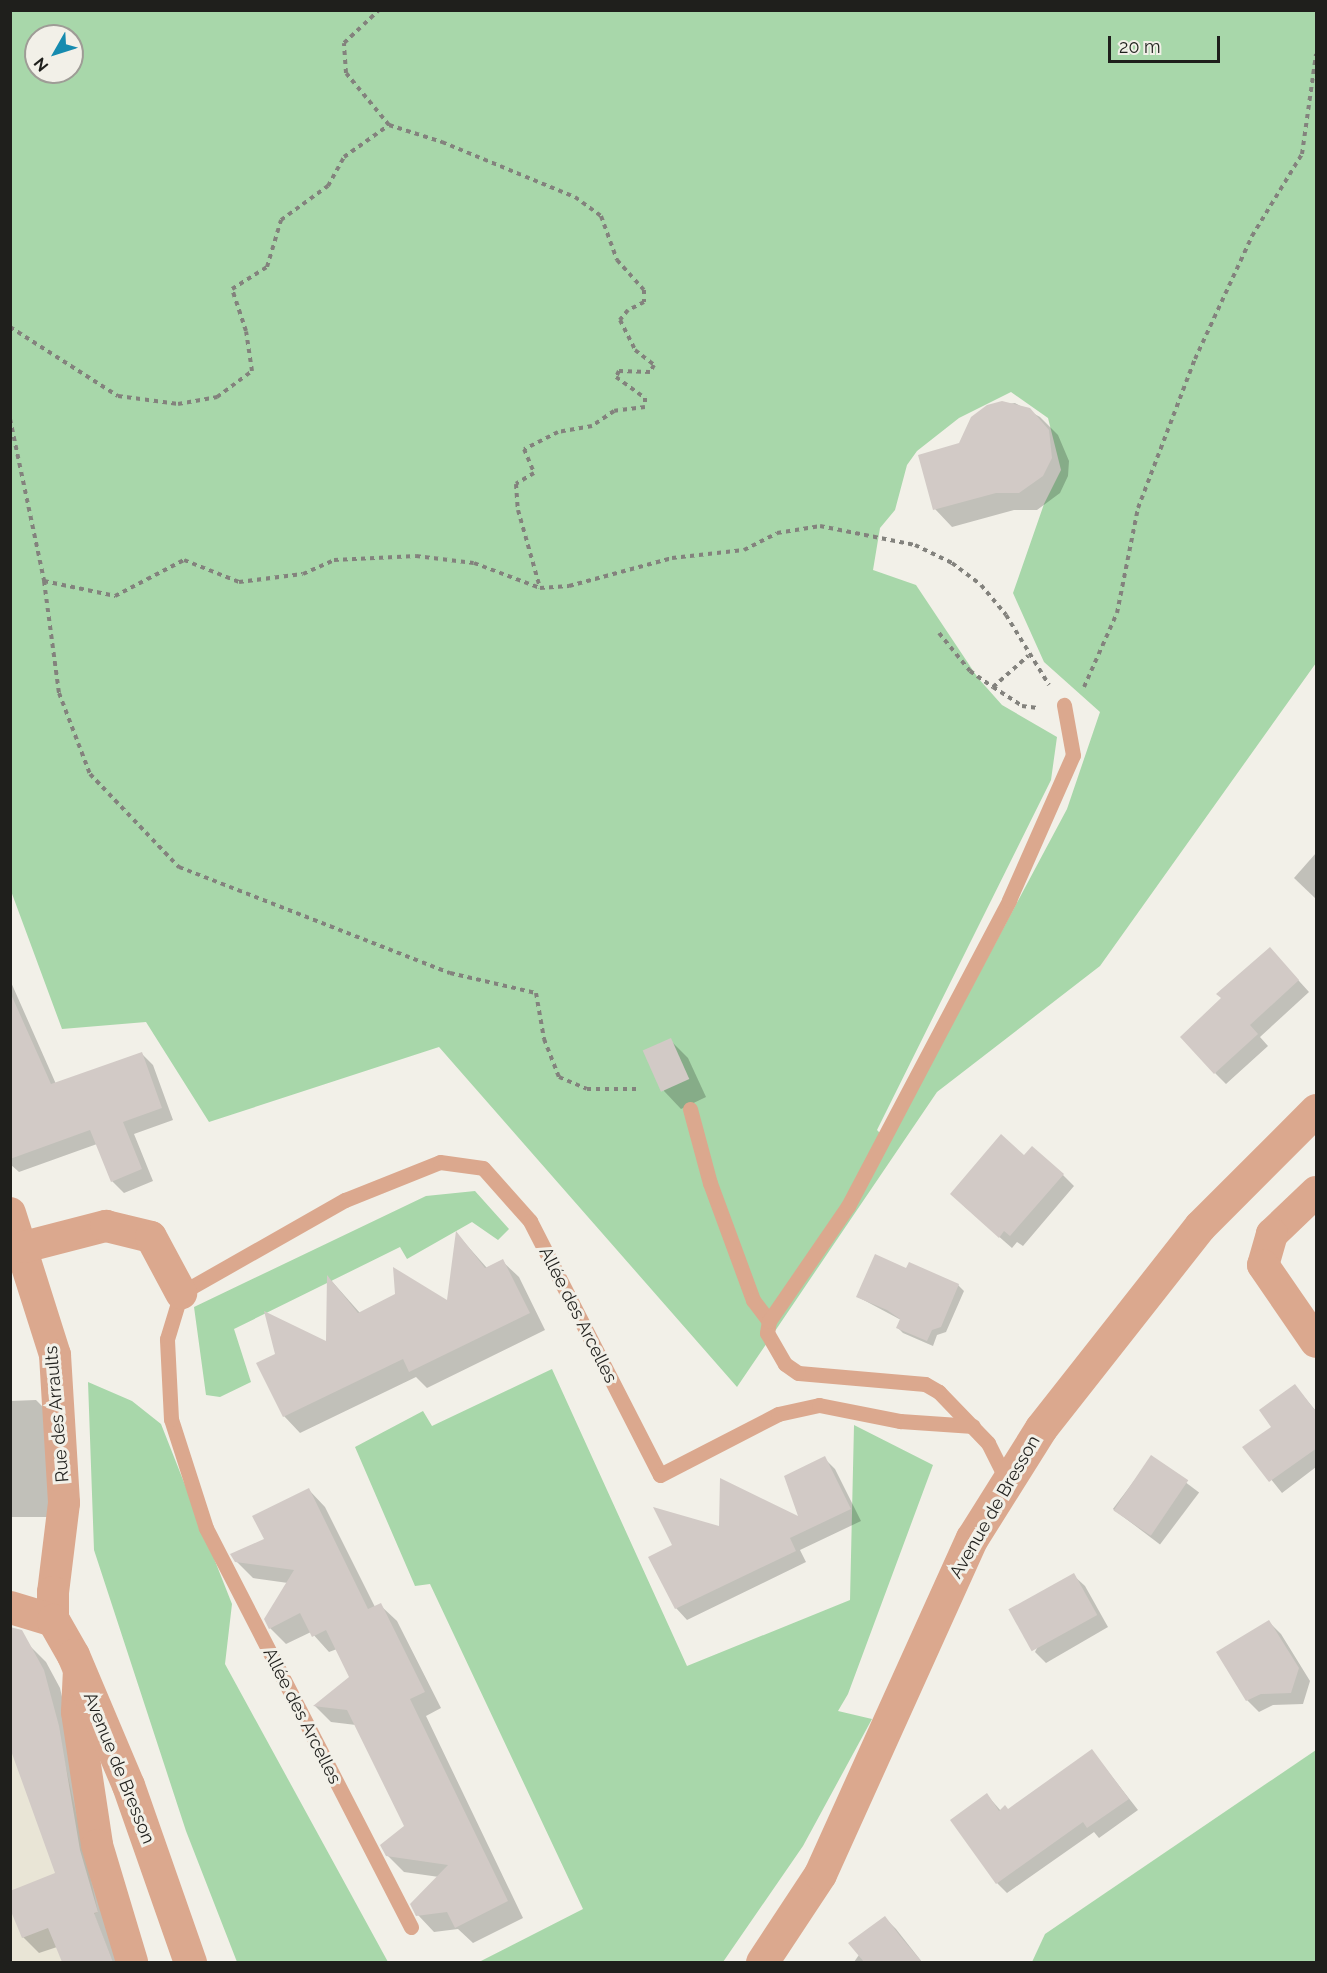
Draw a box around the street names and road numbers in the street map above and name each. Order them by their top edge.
street label: Allée des Arcelles [534,1243,622,1387]
street label: Rue des Arraults [40,1345,74,1483]
street label: Avenue de Bresson [945,1432,1045,1582]
street label: Allée des Arcelles [258,1644,346,1788]
street label: Avenue de Bresson [79,1689,159,1847]

